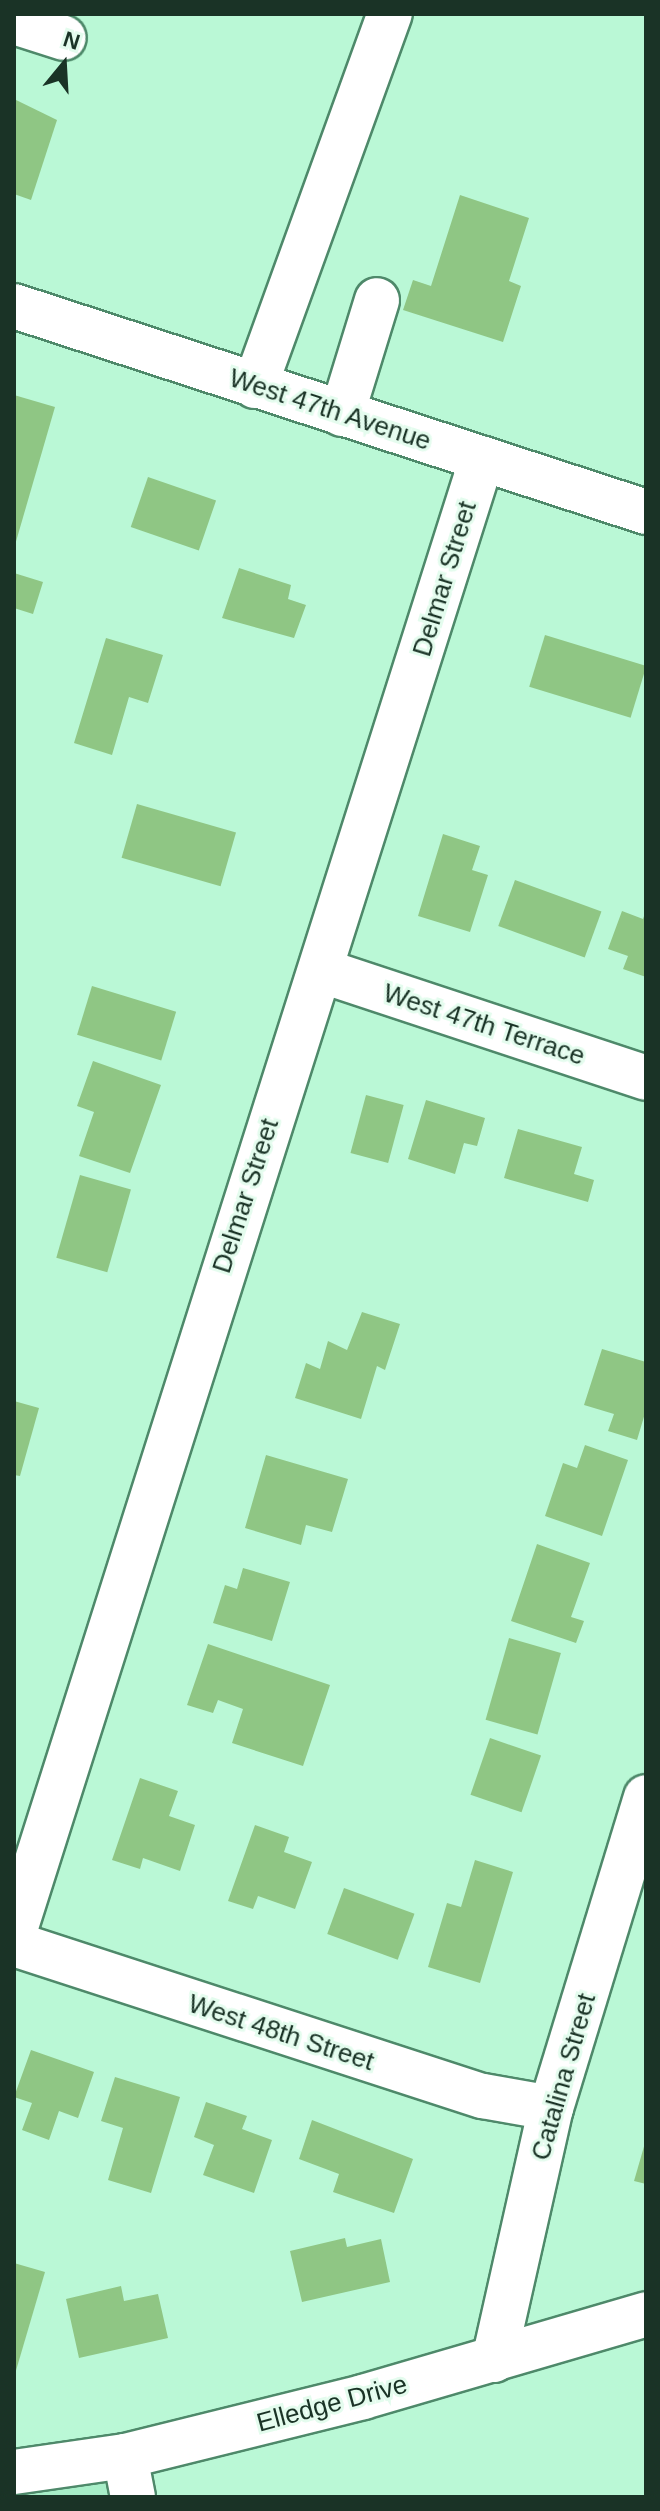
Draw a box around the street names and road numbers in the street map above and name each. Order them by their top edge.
street label: West 47th Avenue [225,362,435,458]
street label: Delmar Street [407,498,483,660]
street label: West 47th Terrace [379,978,589,1072]
street label: Delmar Street [206,1115,286,1277]
street label: West 48th Street [184,1988,378,2078]
street label: Catalina Street [525,1990,603,2164]
street label: Elledge Drive [253,2369,411,2439]

